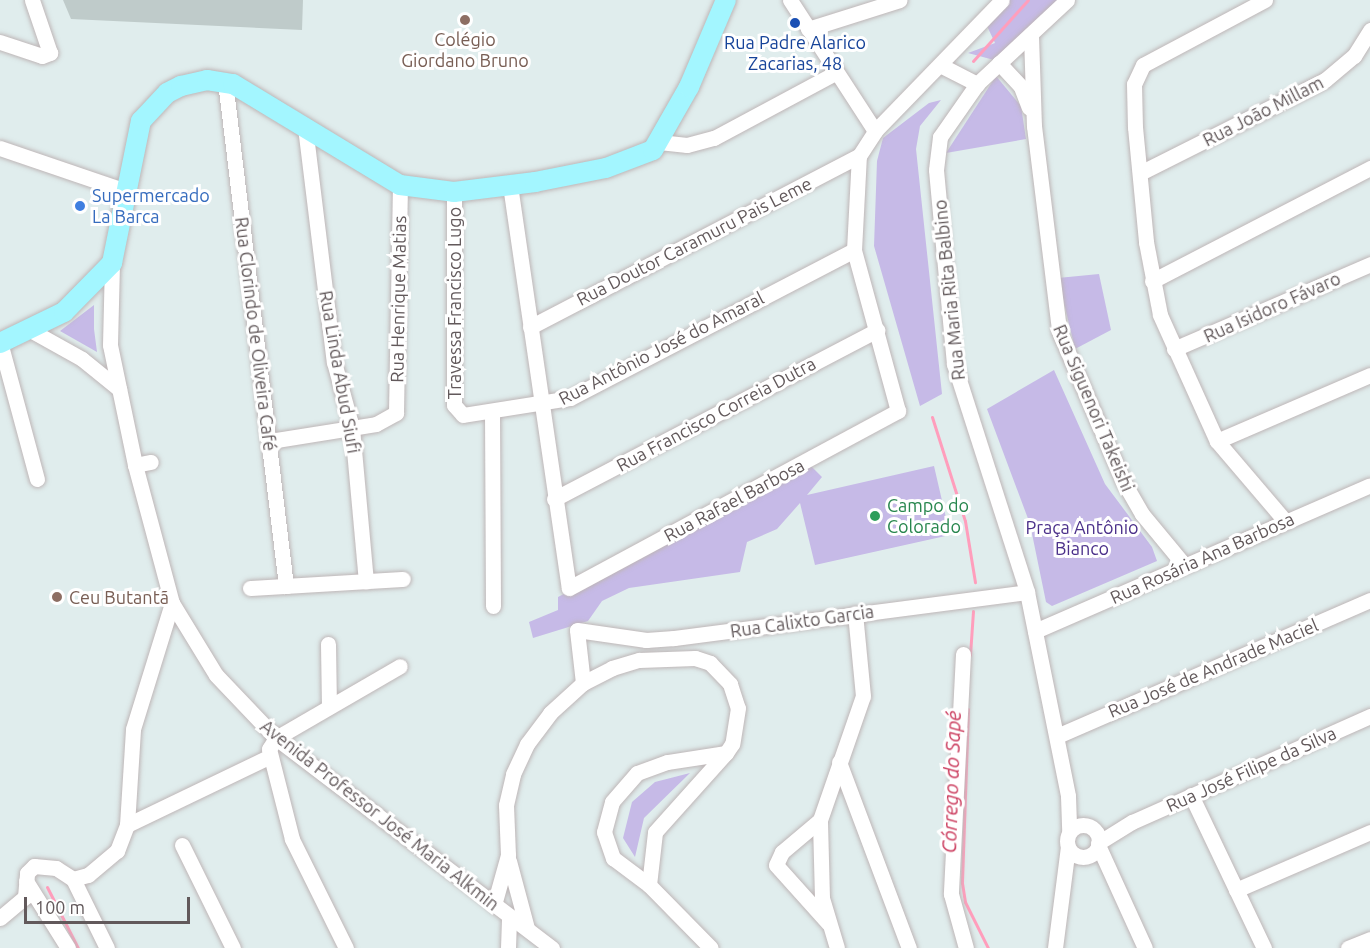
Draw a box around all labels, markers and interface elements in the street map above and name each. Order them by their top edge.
marker: Colégio Giordano Bruno [458,13,472,27]
marker: Rua Padre Alarico Zacarias, 48 [788,16,802,30]
place label: Colégio Giordano Bruno [401,29,529,72]
place label: Rua Padre Alarico Zacarias, 48 [724,32,866,74]
street label: Rua João Millam [1199,71,1327,151]
street label: Rua Doutor Caramuru Pais Leme [573,172,815,310]
place label: Supermercado La Barca [92,185,210,228]
marker: Supermercado La Barca [73,199,87,213]
street label: Rua Maria Rita Balbino [929,199,969,381]
street label: Travessa Francisco Lugo [443,207,465,399]
street label: Rua Henrique Matias [386,215,410,383]
street label: Rua Clorindo de Oliveira Café [231,216,281,452]
street label: Rua Isidoro Fávaro [1200,267,1344,347]
street label: Rua Antônio José do Amaral [555,287,767,409]
street label: Rua Linda Abud Siufi [315,289,365,455]
street label: Rua Siguenori Takeishi [1049,321,1139,495]
street label: Rua Francisco Correia Dutra [613,352,819,476]
street label: Rua Rafael Barbosa [660,454,808,546]
place label: Campo do Colorado [887,495,969,538]
street label: Rua Rosária Ana Barbosa [1107,508,1297,608]
marker: Campo do Colorado [868,509,882,523]
park label: Praça Antônio Bianco [1025,517,1139,560]
place label: Ceu Butantã [69,586,169,608]
marker: Ceu Butantã [50,590,64,604]
street label: Rua Calixto Garcia [729,600,875,642]
street label: Rua José de Andrade Maciel [1105,614,1321,722]
water label: Córrego do Sapé [937,710,965,854]
street label: Avenida Professor José Maria Alkmin [256,715,504,915]
street label: Rua José Filipe da Silva [1163,722,1339,816]
scale bar [27,885,194,923]
text: 100 m [35,897,85,917]

